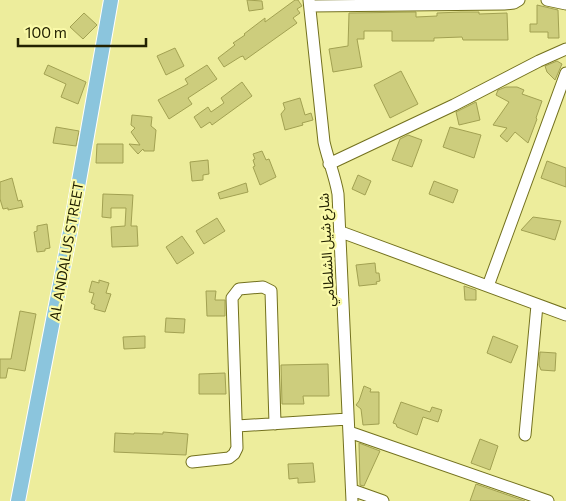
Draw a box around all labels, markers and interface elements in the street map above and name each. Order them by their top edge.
scale bar [18,15,145,47]
text: 100 m [25,23,67,41]
street label: AL ANDALUS STREET [45,180,87,322]
street label: شارع شيل الشلطامي [315,193,341,307]

